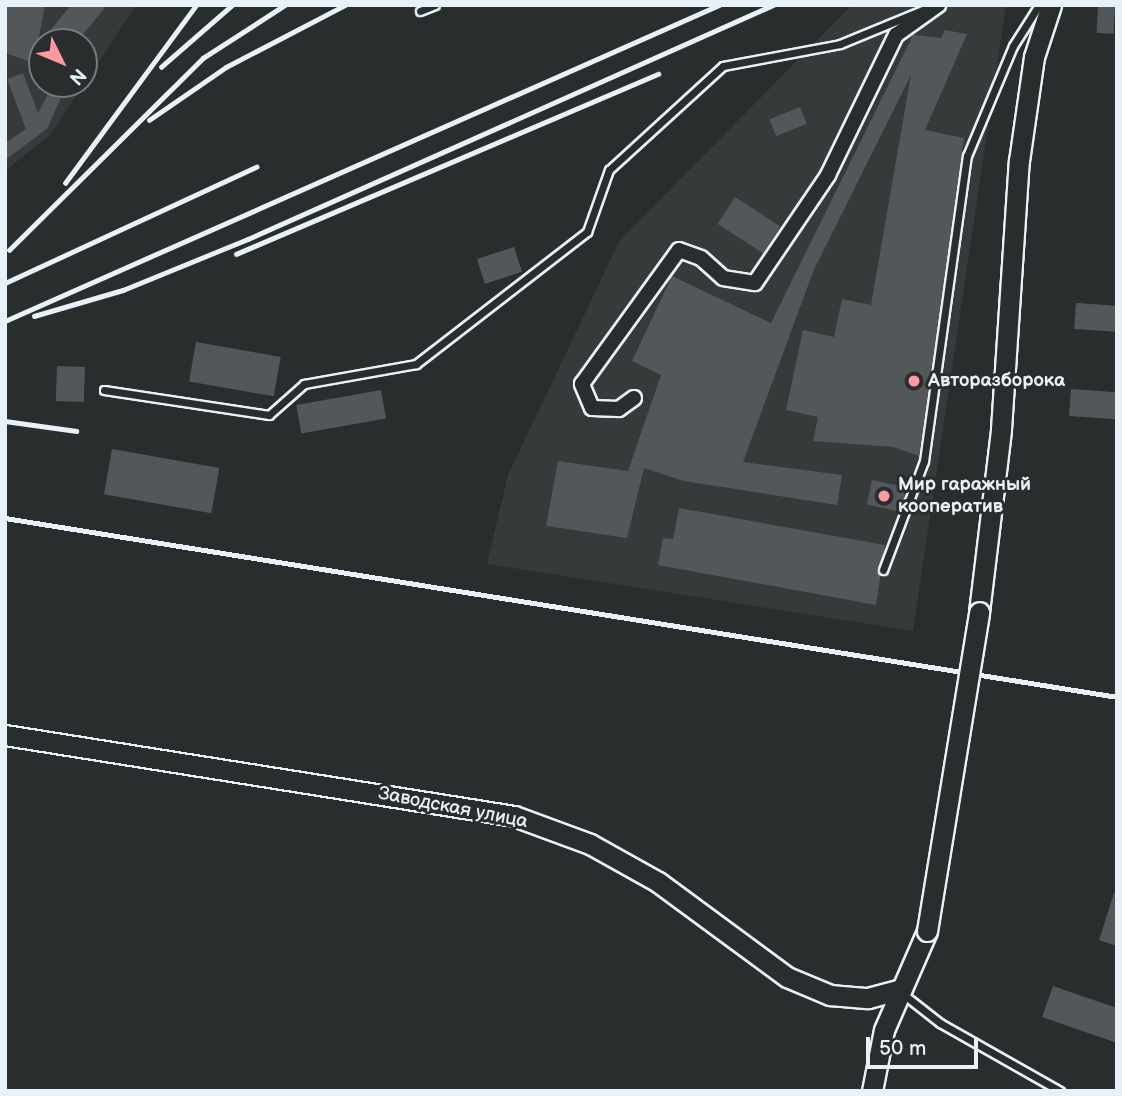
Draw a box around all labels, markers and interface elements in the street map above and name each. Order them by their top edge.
north arrow [28,28,98,98]
text: N [64,63,91,89]
place label: Авторазборока [928,370,1065,392]
marker: Авторазборока [906,373,922,389]
place label: Мир гаражный кооператив [898,474,1031,518]
marker: Мир гаражный кооператив [876,488,892,504]
street label: Заводская улица [376,782,530,834]
scale bar [870,1023,982,1066]
text: 50 m [879,1036,926,1061]

